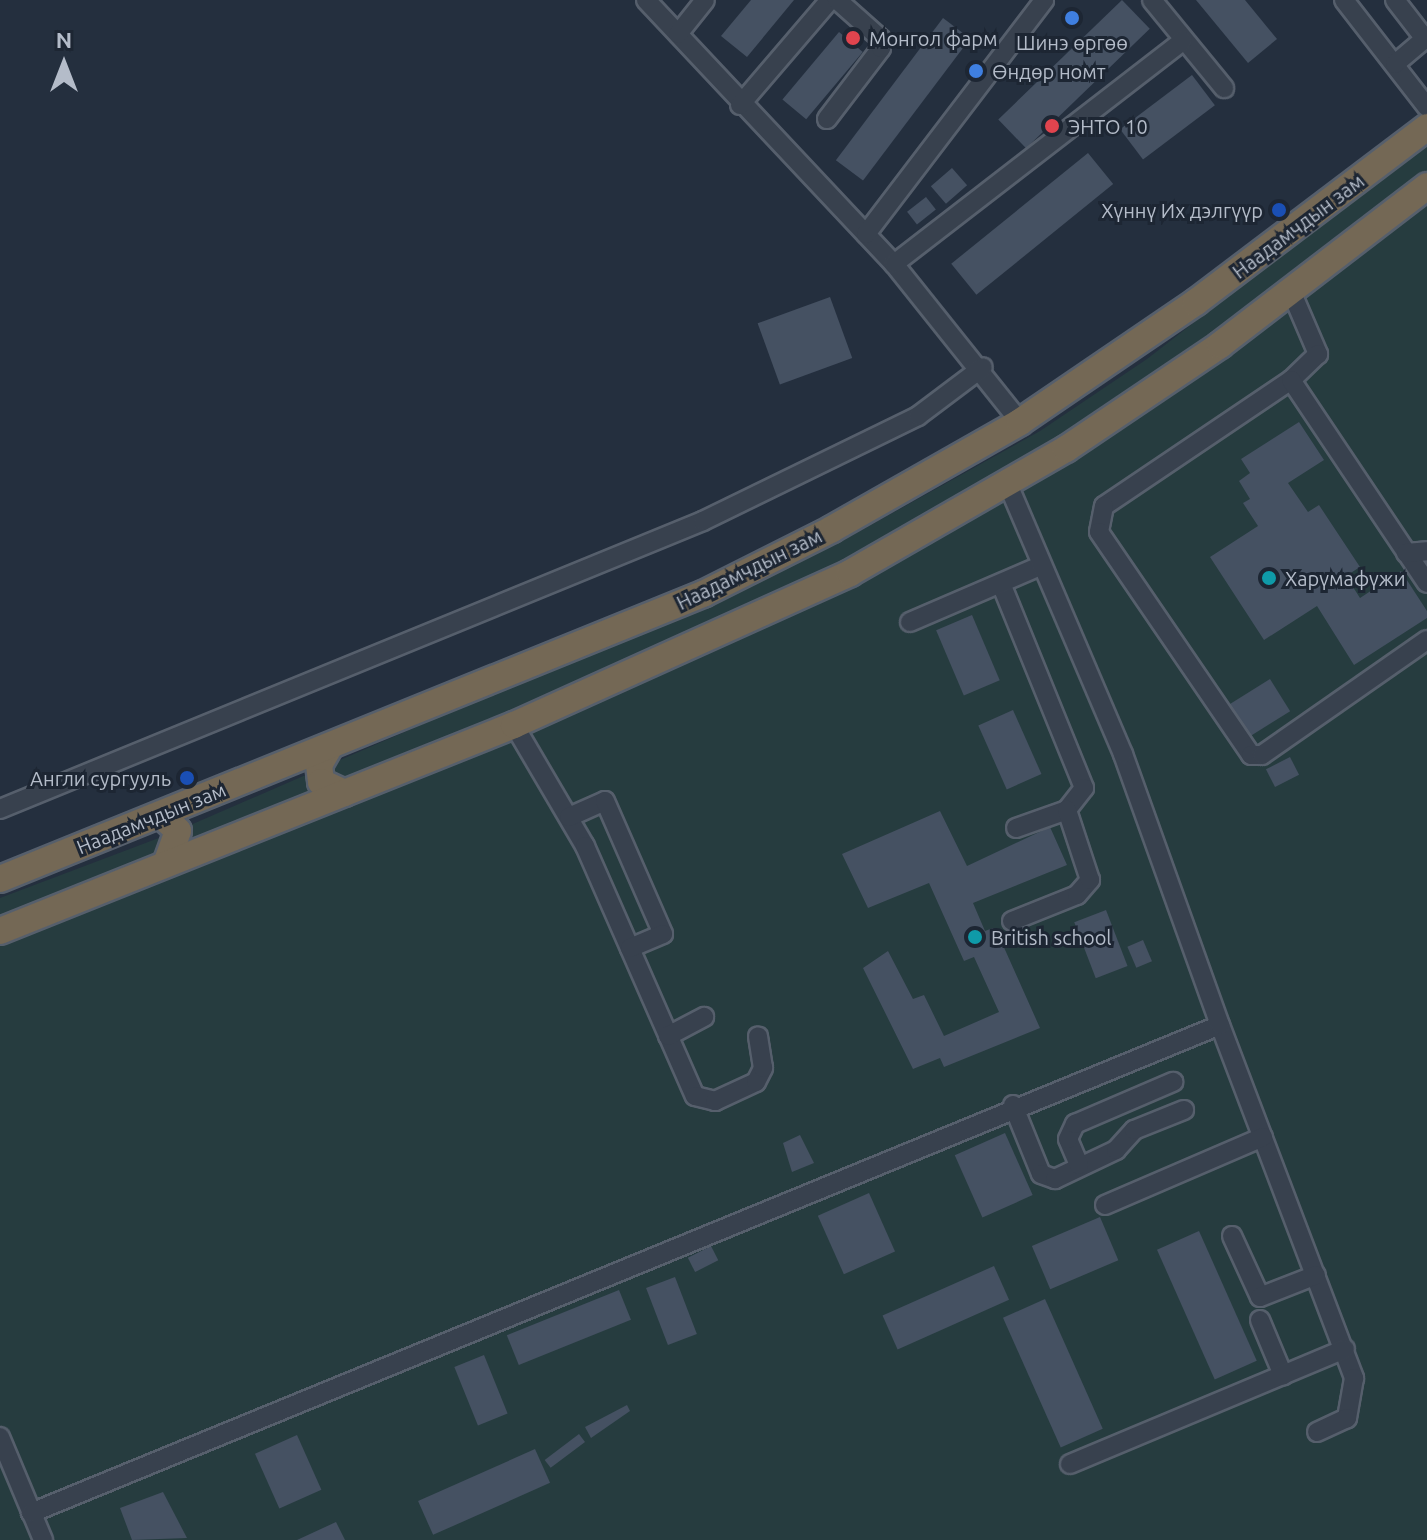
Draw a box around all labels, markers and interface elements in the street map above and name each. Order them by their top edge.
marker: Шинэ өргөө [1063,9,1081,27]
north arrow [24,24,104,104]
place label: Монгол фарм [869,26,997,50]
text: N [56,27,72,52]
marker: Монгол фарм [844,29,862,47]
place label: Шинэ өргөө [1016,30,1128,54]
place label: Өндөр номт [992,59,1106,83]
marker: Өндөр номт [967,62,985,80]
place label: ЭНТО 10 [1068,114,1148,138]
marker: ЭНТО 10 [1043,117,1061,135]
street label: Наадамчдын зам [1227,169,1369,283]
place label: Хүннү Их дэлгүүр [1101,198,1263,222]
marker: Хүннү Их дэлгүүр [1270,201,1288,219]
street label: Наадамчдын зам [672,523,826,615]
place label: Харүмафүжи [1285,566,1406,590]
marker: Харүмафүжи [1260,569,1278,587]
place label: Англи сургууль [30,766,171,790]
marker: Англи сургууль [178,769,196,787]
street label: Наадамчдын зам [73,777,229,859]
place label: British school [991,925,1112,949]
marker: British school [966,928,984,946]

